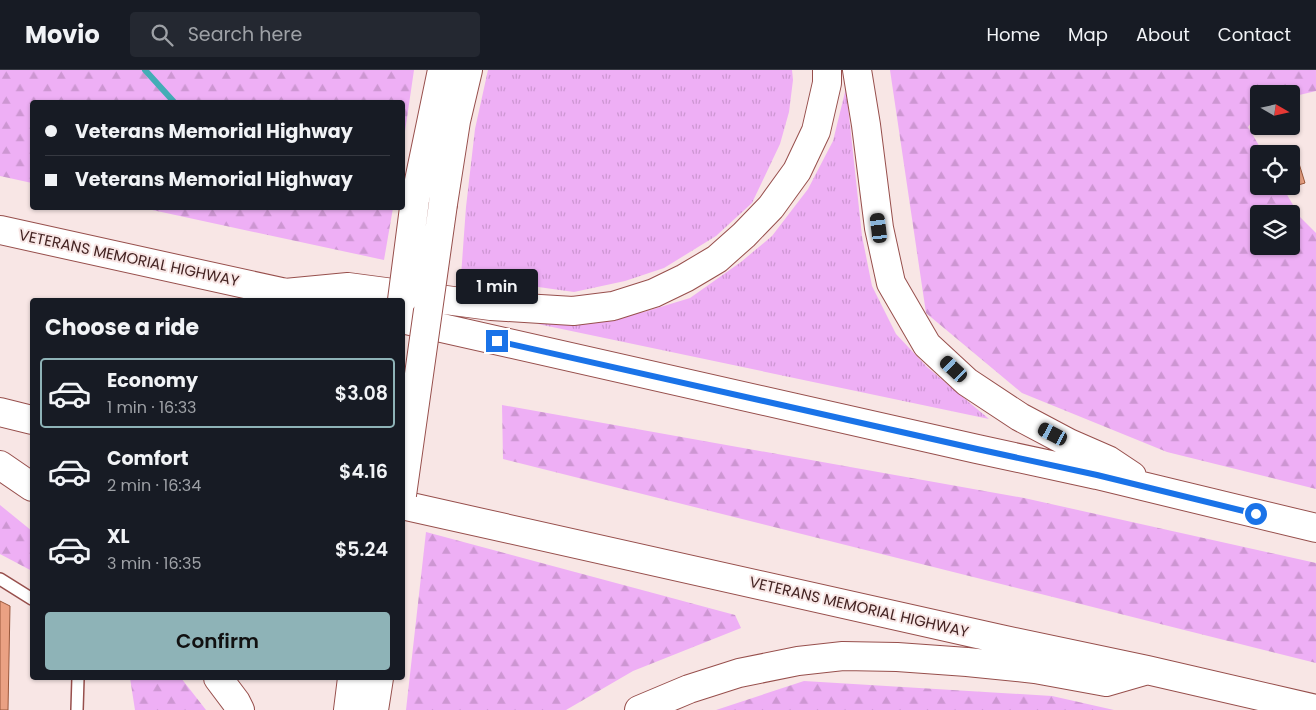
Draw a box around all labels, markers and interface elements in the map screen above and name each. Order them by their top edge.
search box [130,12,480,57]
text: Movio [25,18,100,51]
icon: search [148,21,176,49]
text: Search here [188,21,302,48]
text: Home [986,22,1040,47]
text: Map [1068,22,1108,47]
text: About [1136,22,1190,47]
text: Contact [1218,22,1291,47]
north arrow [1250,85,1300,135]
map controls [1250,85,1300,255]
text: Veterans Memorial Highway [75,118,353,145]
button: locate [1250,145,1300,195]
text: Veterans Memorial Highway [75,166,353,193]
button: layers [1250,205,1300,255]
car [869,212,888,244]
street label: VETERANS MEMORIAL HIGHWAY [17,224,241,291]
callout: 1 min [456,268,538,304]
text: 1 min [476,275,518,298]
text: Choose a ride [45,312,199,343]
route end [486,330,508,352]
car [937,353,970,385]
text: Economy [107,367,198,394]
icon: car [47,371,92,416]
text: $3.08 [335,380,388,407]
text: 1 min · 16:33 [107,396,197,419]
car [1036,421,1069,447]
text: Comfort [107,445,189,472]
icon: car [47,449,92,494]
text: $4.16 [339,458,388,485]
text: 2 min · 16:34 [107,474,201,497]
route start [1245,503,1267,525]
text: XL [107,523,130,550]
icon: car [47,527,92,572]
text: $5.24 [335,536,388,563]
text: 3 min · 16:35 [107,552,201,575]
street label: VETERANS MEMORIAL HIGHWAY [747,571,971,642]
button: Confirm [45,612,390,670]

